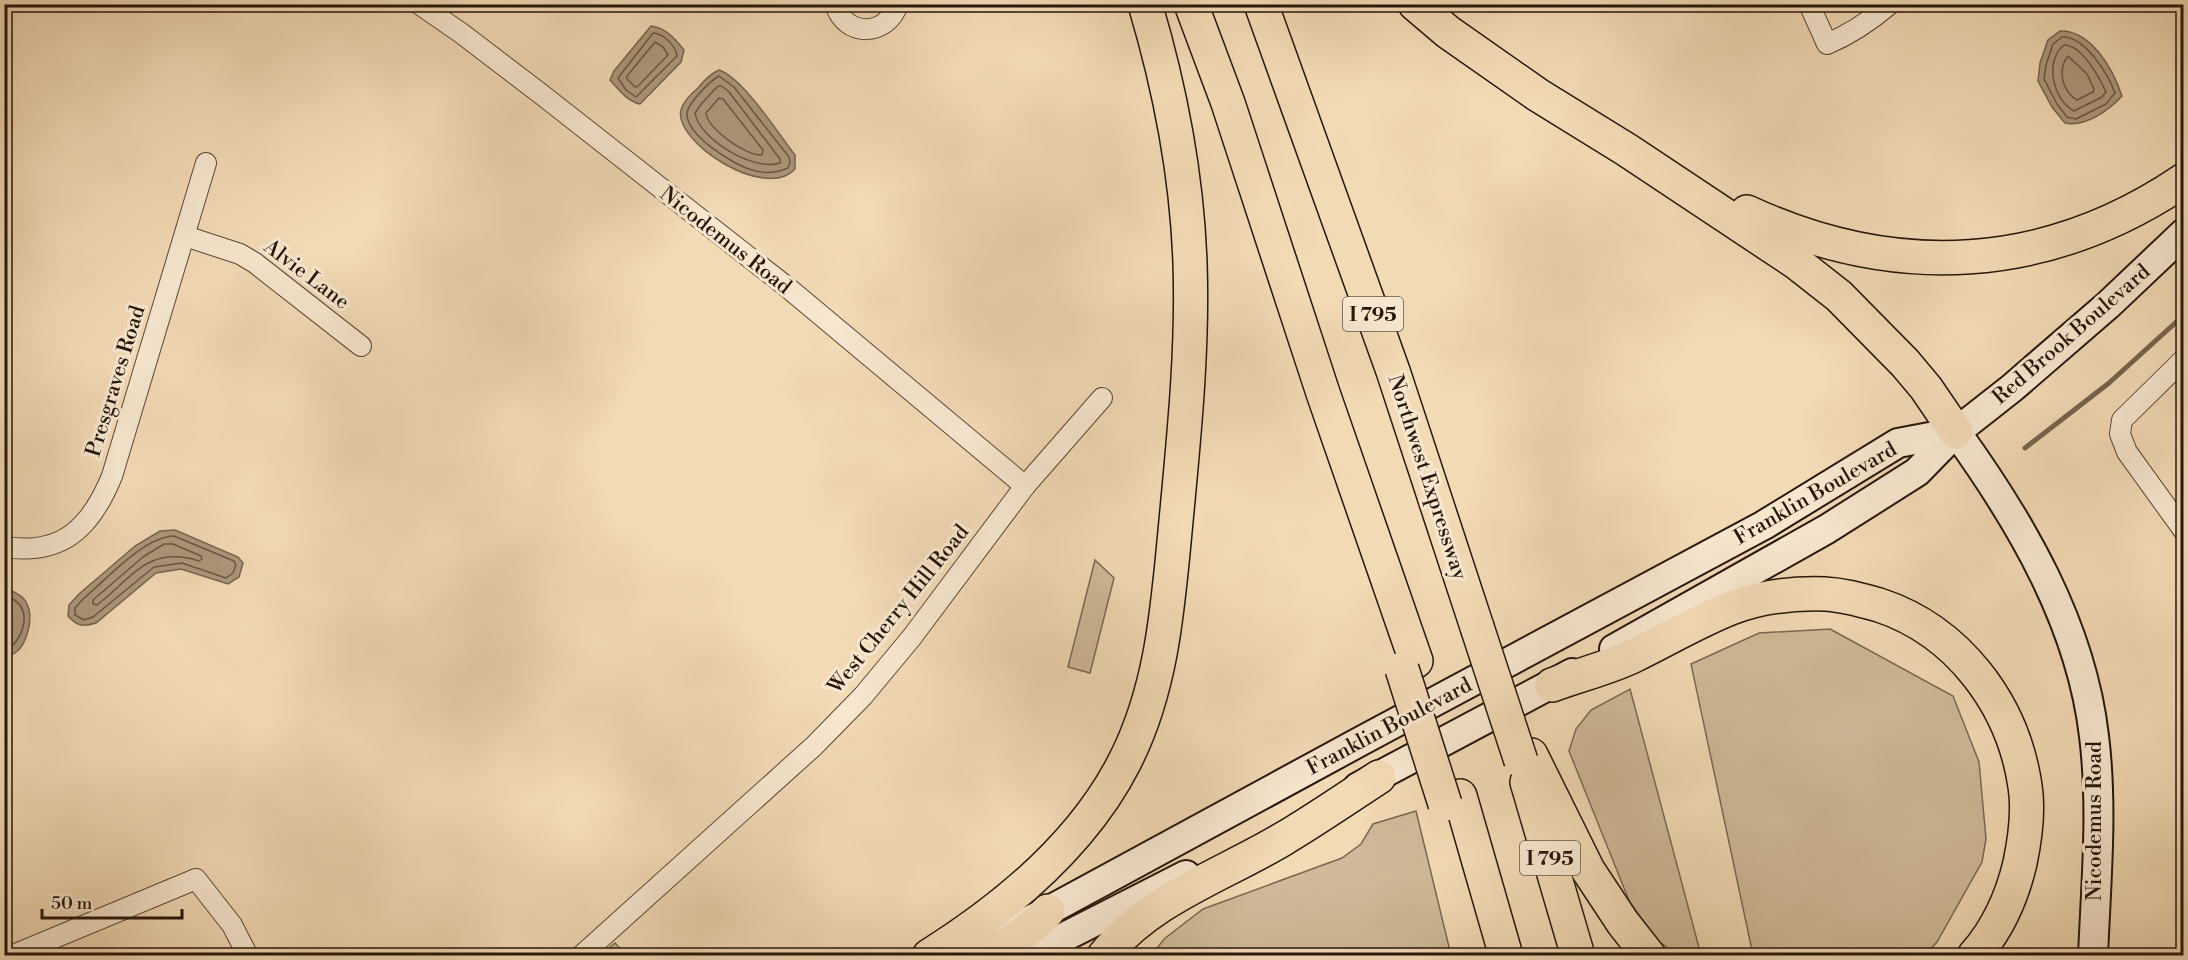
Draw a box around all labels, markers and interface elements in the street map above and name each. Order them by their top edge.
street label: Nicodemus Road [654,181,797,300]
street label: Alvie Lane [258,233,354,316]
street label: Red Brook Boulevard [1987,259,2156,410]
road number: I 795 [1343,297,1403,331]
street label: Presgraves Road [81,302,151,460]
street label: Northwest Expressway [1382,372,1473,584]
street label: Franklin Boulevard [1729,437,1902,551]
street label: West Cherry Hill Road [822,520,975,700]
street label: Franklin Boulevard [1302,672,1477,781]
street label: Nicodemus Road [2082,741,2108,901]
road number: I 795 [1520,841,1580,875]
scale bar [42,882,182,920]
text: 50 m [51,892,93,915]

